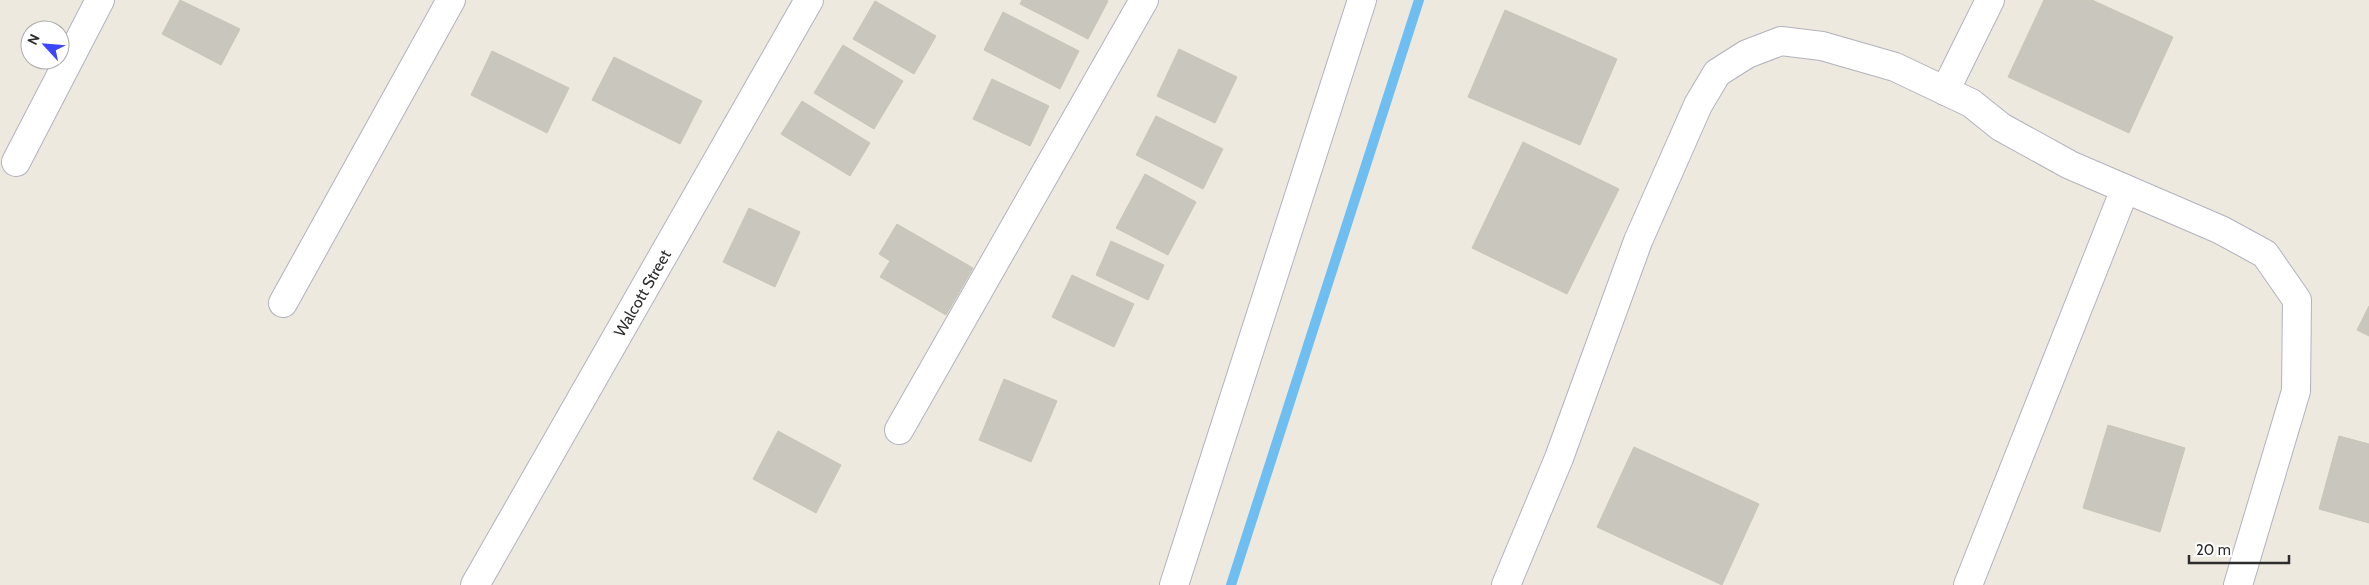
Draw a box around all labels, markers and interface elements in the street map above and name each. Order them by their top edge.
north arrow [20,20,70,70]
text: N [23,31,44,48]
street label: Walcott Street [610,246,675,340]
scale bar [2189,532,2289,564]
text: 20 m [2196,541,2231,559]

